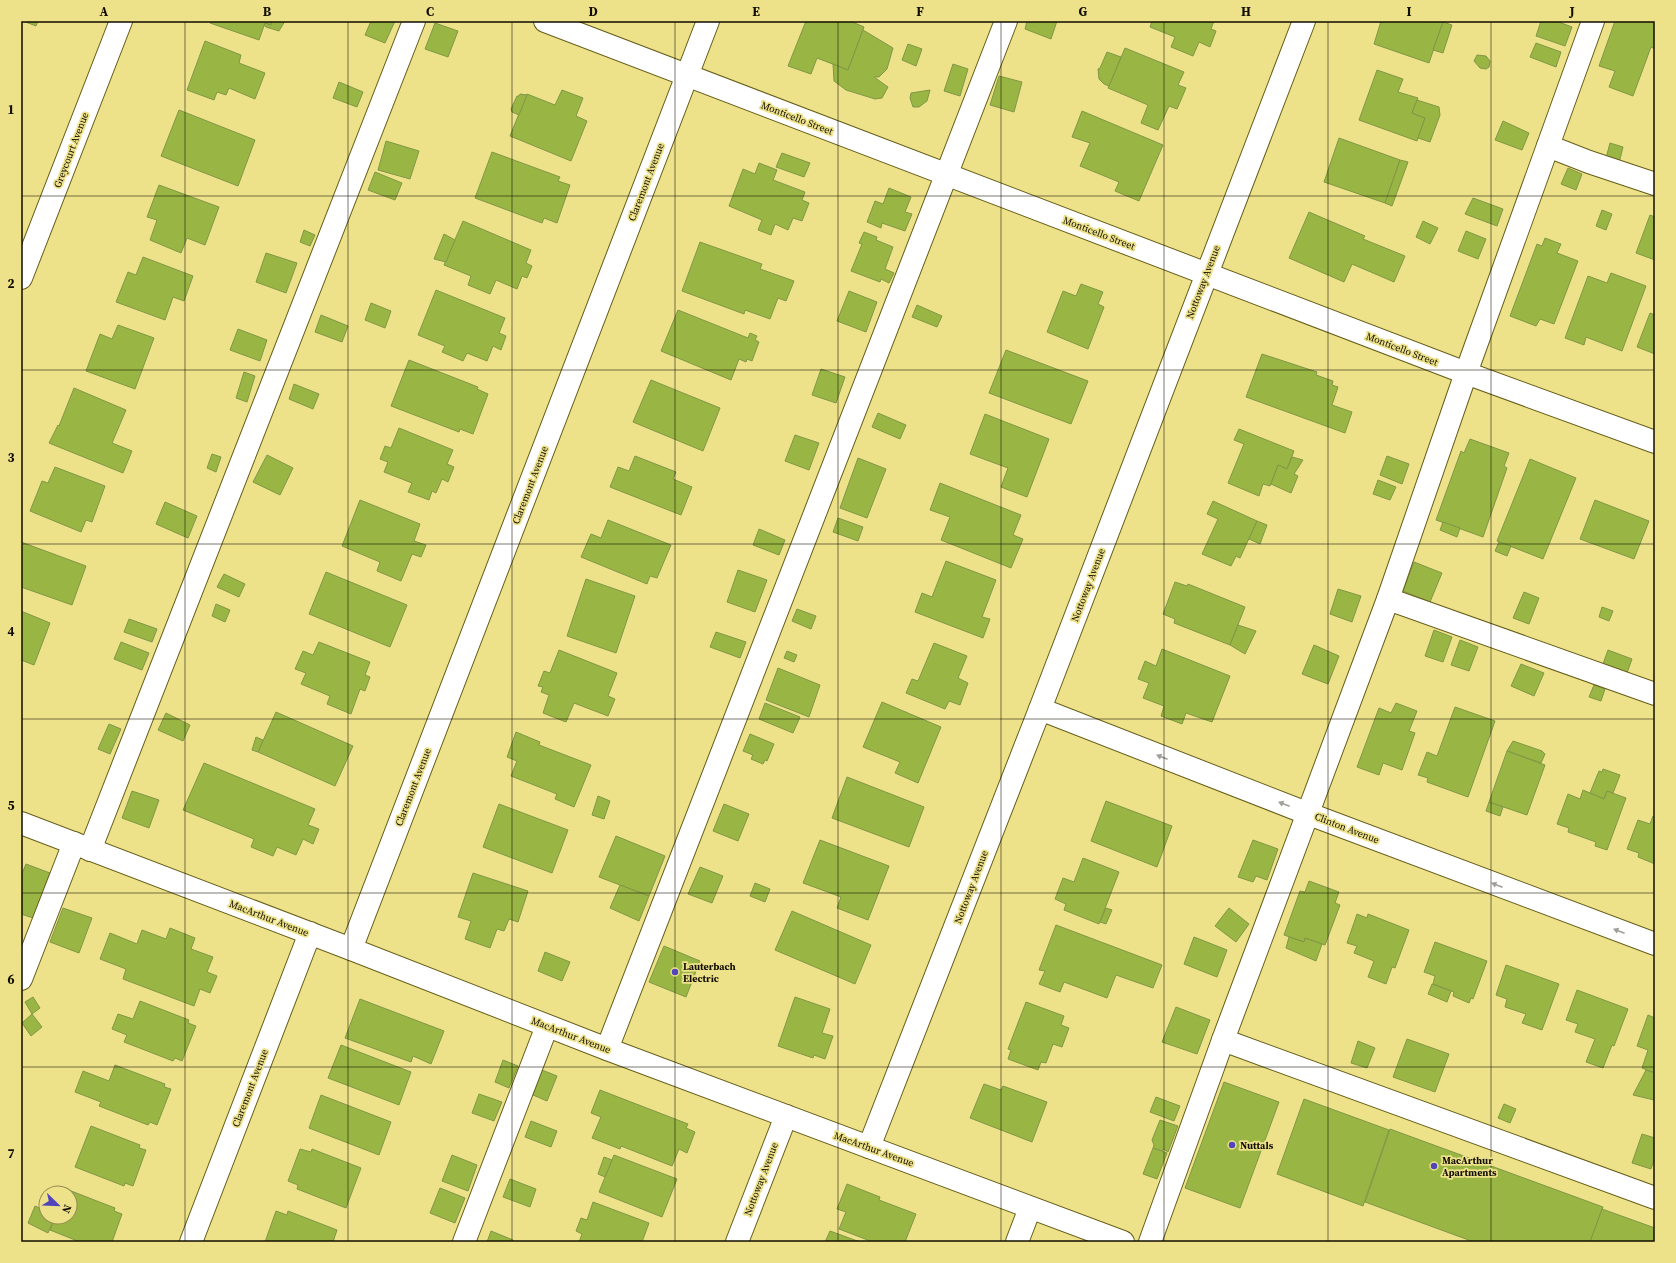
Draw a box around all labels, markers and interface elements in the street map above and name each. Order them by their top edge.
text: A [100,3,109,20]
text: B [263,3,272,20]
text: C [426,3,434,20]
text: D [588,3,598,20]
text: E [752,3,760,20]
text: F [916,3,924,20]
text: G [1079,3,1088,20]
text: H [1241,3,1251,20]
text: I [1406,3,1412,20]
text: J [1568,3,1575,20]
street label: Monticello Street [759,98,836,138]
text: 1 [7,101,15,118]
street label: Greycourt Avenue [51,110,91,190]
street label: Claremont Avenue [625,141,667,223]
street label: Monticello Street [1061,213,1138,253]
street label: Nottoway Avenue [1183,244,1223,320]
text: 2 [7,275,15,292]
street label: Monticello Street [1364,329,1441,369]
street label: Claremont Avenue [509,444,551,526]
text: 3 [7,449,15,466]
street label: Nottoway Avenue [1068,547,1108,623]
text: 4 [7,623,15,640]
street label: Claremont Avenue [392,746,434,828]
one-way arrow [1156,754,1168,760]
text: 5 [7,797,15,814]
one-way arrow [1277,801,1289,807]
street label: Clinton Avenue [1313,810,1381,846]
street label: Nottoway Avenue [951,849,991,925]
one-way arrow [1490,881,1502,887]
street label: MacArthur Avenue [227,897,311,939]
one-way arrow [1612,927,1624,933]
place label: Lauterbach Electric [683,960,736,985]
marker: Lauterbach Electric [670,967,680,977]
text: 6 [7,971,15,988]
street label: MacArthur Avenue [529,1014,613,1056]
street label: Claremont Avenue [229,1047,271,1129]
street label: MacArthur Avenue [832,1128,916,1170]
place label: Nuttals [1240,1139,1274,1152]
marker: Nuttals [1227,1140,1237,1150]
street label: Nottoway Avenue [741,1141,781,1217]
text: 7 [7,1145,15,1162]
place label: MacArthur Apartments [1442,1154,1497,1179]
marker: MacArthur Apartments [1429,1161,1439,1171]
north arrow [38,1185,78,1225]
text: N [58,1202,75,1215]

